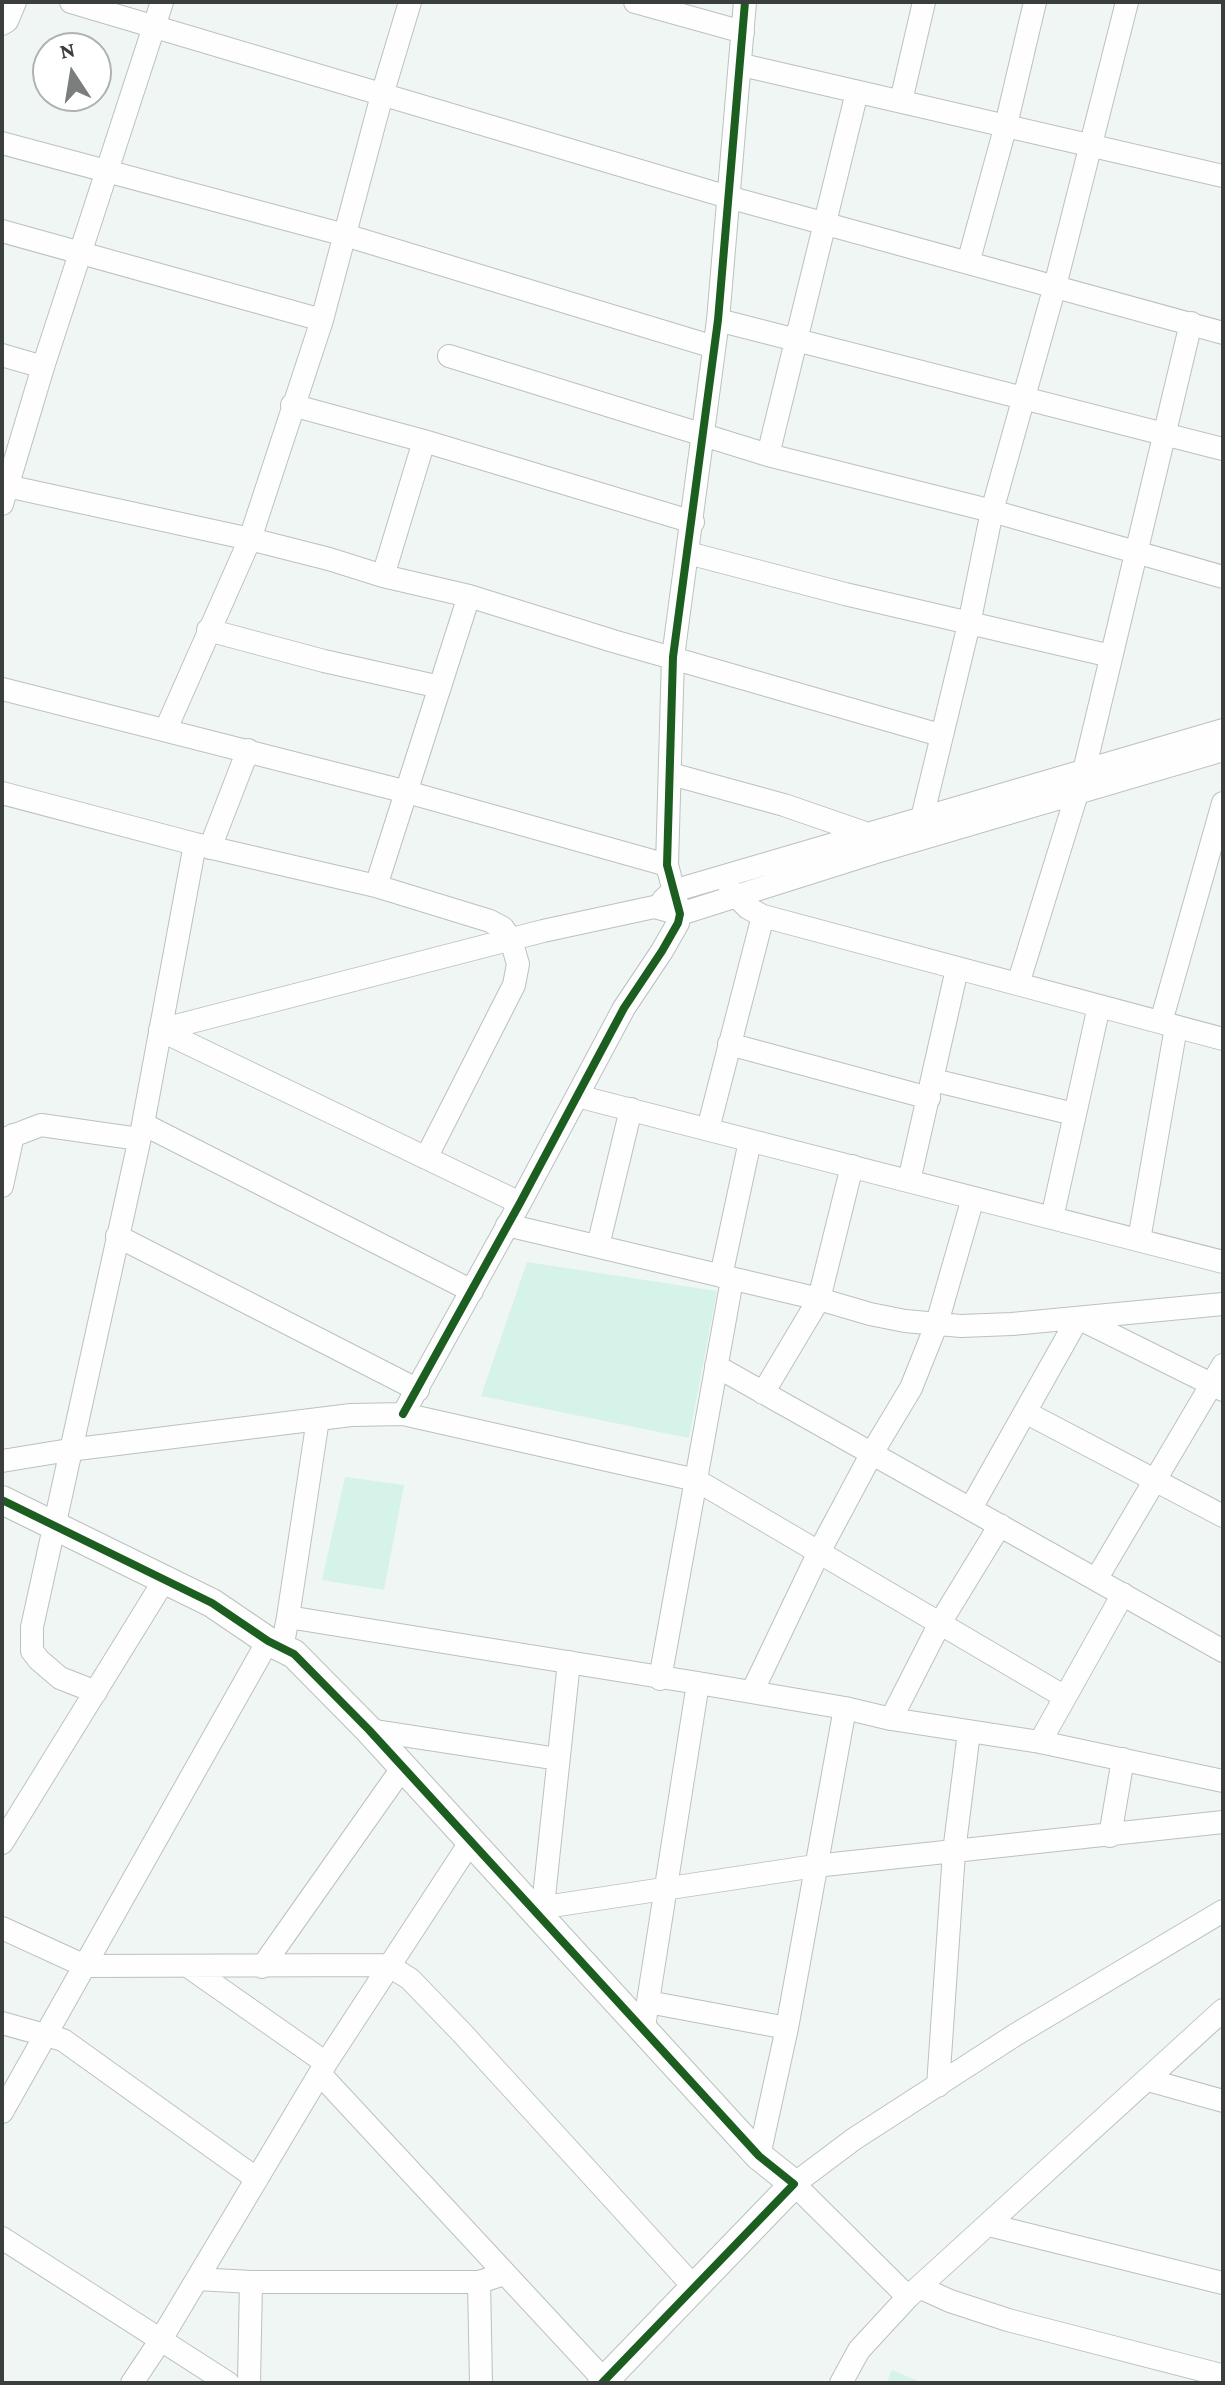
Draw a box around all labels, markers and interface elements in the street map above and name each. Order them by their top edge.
north arrow [32,32,112,112]
text: N [57,36,77,64]

